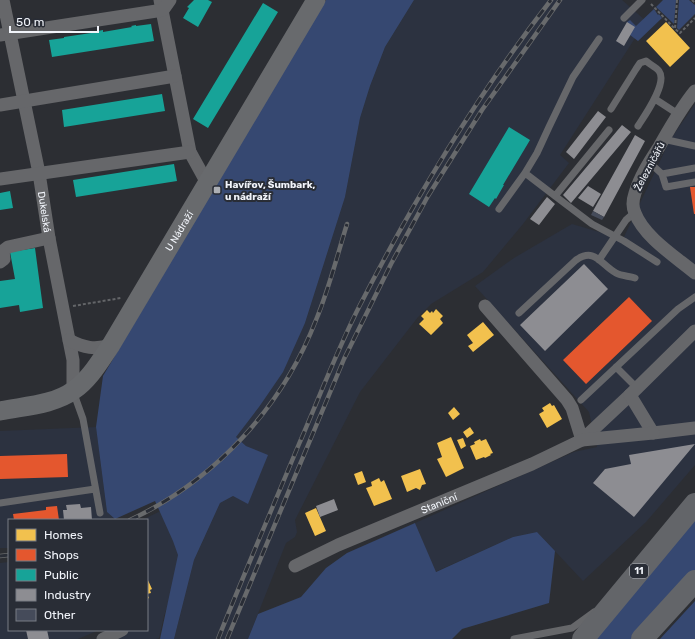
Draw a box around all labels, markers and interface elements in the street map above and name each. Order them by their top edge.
scale bar [10,8,98,34]
text: 50 m [16,15,44,29]
street label: Železničářů [632,140,668,193]
place label: Havířov, Šumbark, u nádraží [225,179,316,203]
marker: Havířov, Šumbark, u nádraží [212,185,222,195]
street label: Dukelská [35,191,53,233]
street label: U Nádraží [163,209,197,254]
street label: Staniční [419,491,460,517]
legend [8,519,148,631]
text: Homes [44,528,83,542]
text: Shops [44,548,79,562]
road number: 11 [630,564,648,578]
text: Public [44,568,79,582]
text: Industry [44,588,91,602]
text: Other [44,608,76,622]

